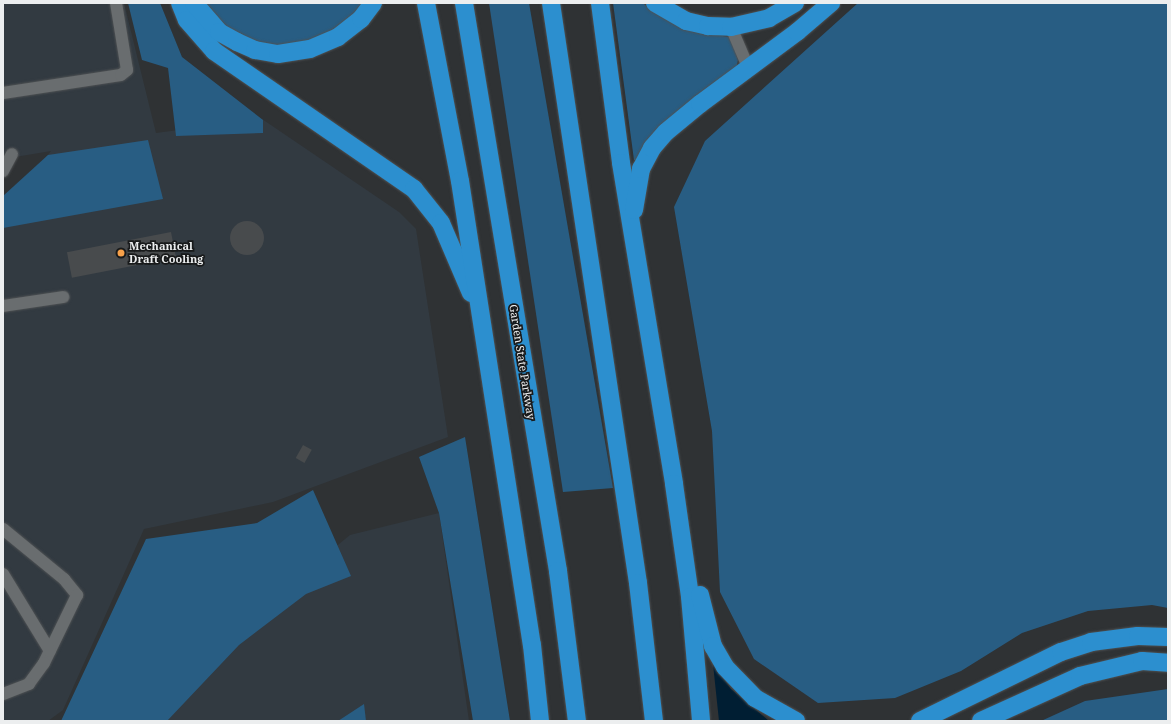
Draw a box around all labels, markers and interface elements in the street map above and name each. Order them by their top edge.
place label: Mechanical Draft Cooling [129,240,203,266]
marker: Mechanical Draft Cooling [116,248,126,258]
street label: Garden State Parkway [506,303,538,421]

